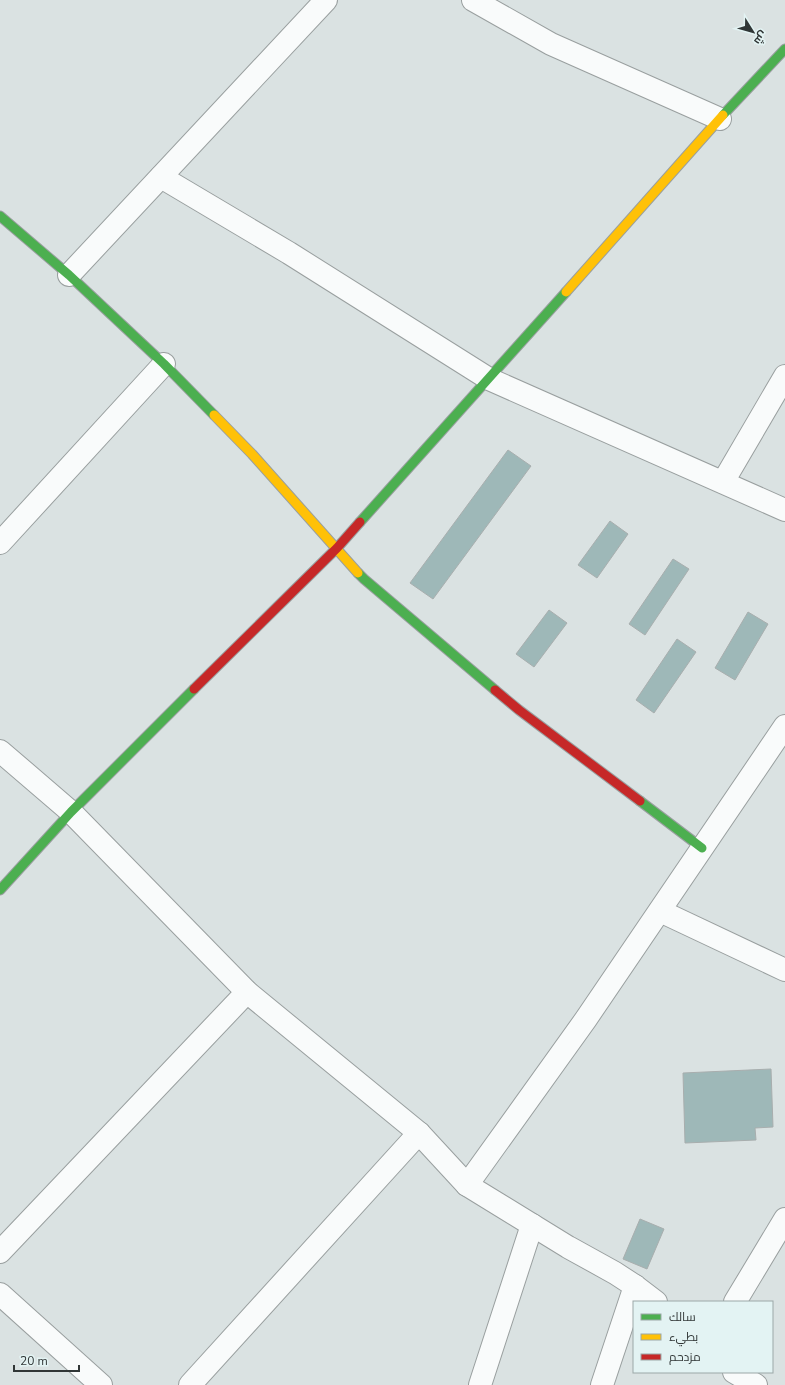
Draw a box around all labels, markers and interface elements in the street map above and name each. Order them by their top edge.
north arrow [733,12,773,52]
text: ش [750,28,771,48]
legend [633,1301,773,1373]
text: سالك [669,1309,696,1325]
text: بطيء [669,1329,698,1347]
scale bar [14,1347,79,1373]
text: مزدحم [669,1349,701,1365]
text: 20 m [20,1353,48,1369]

